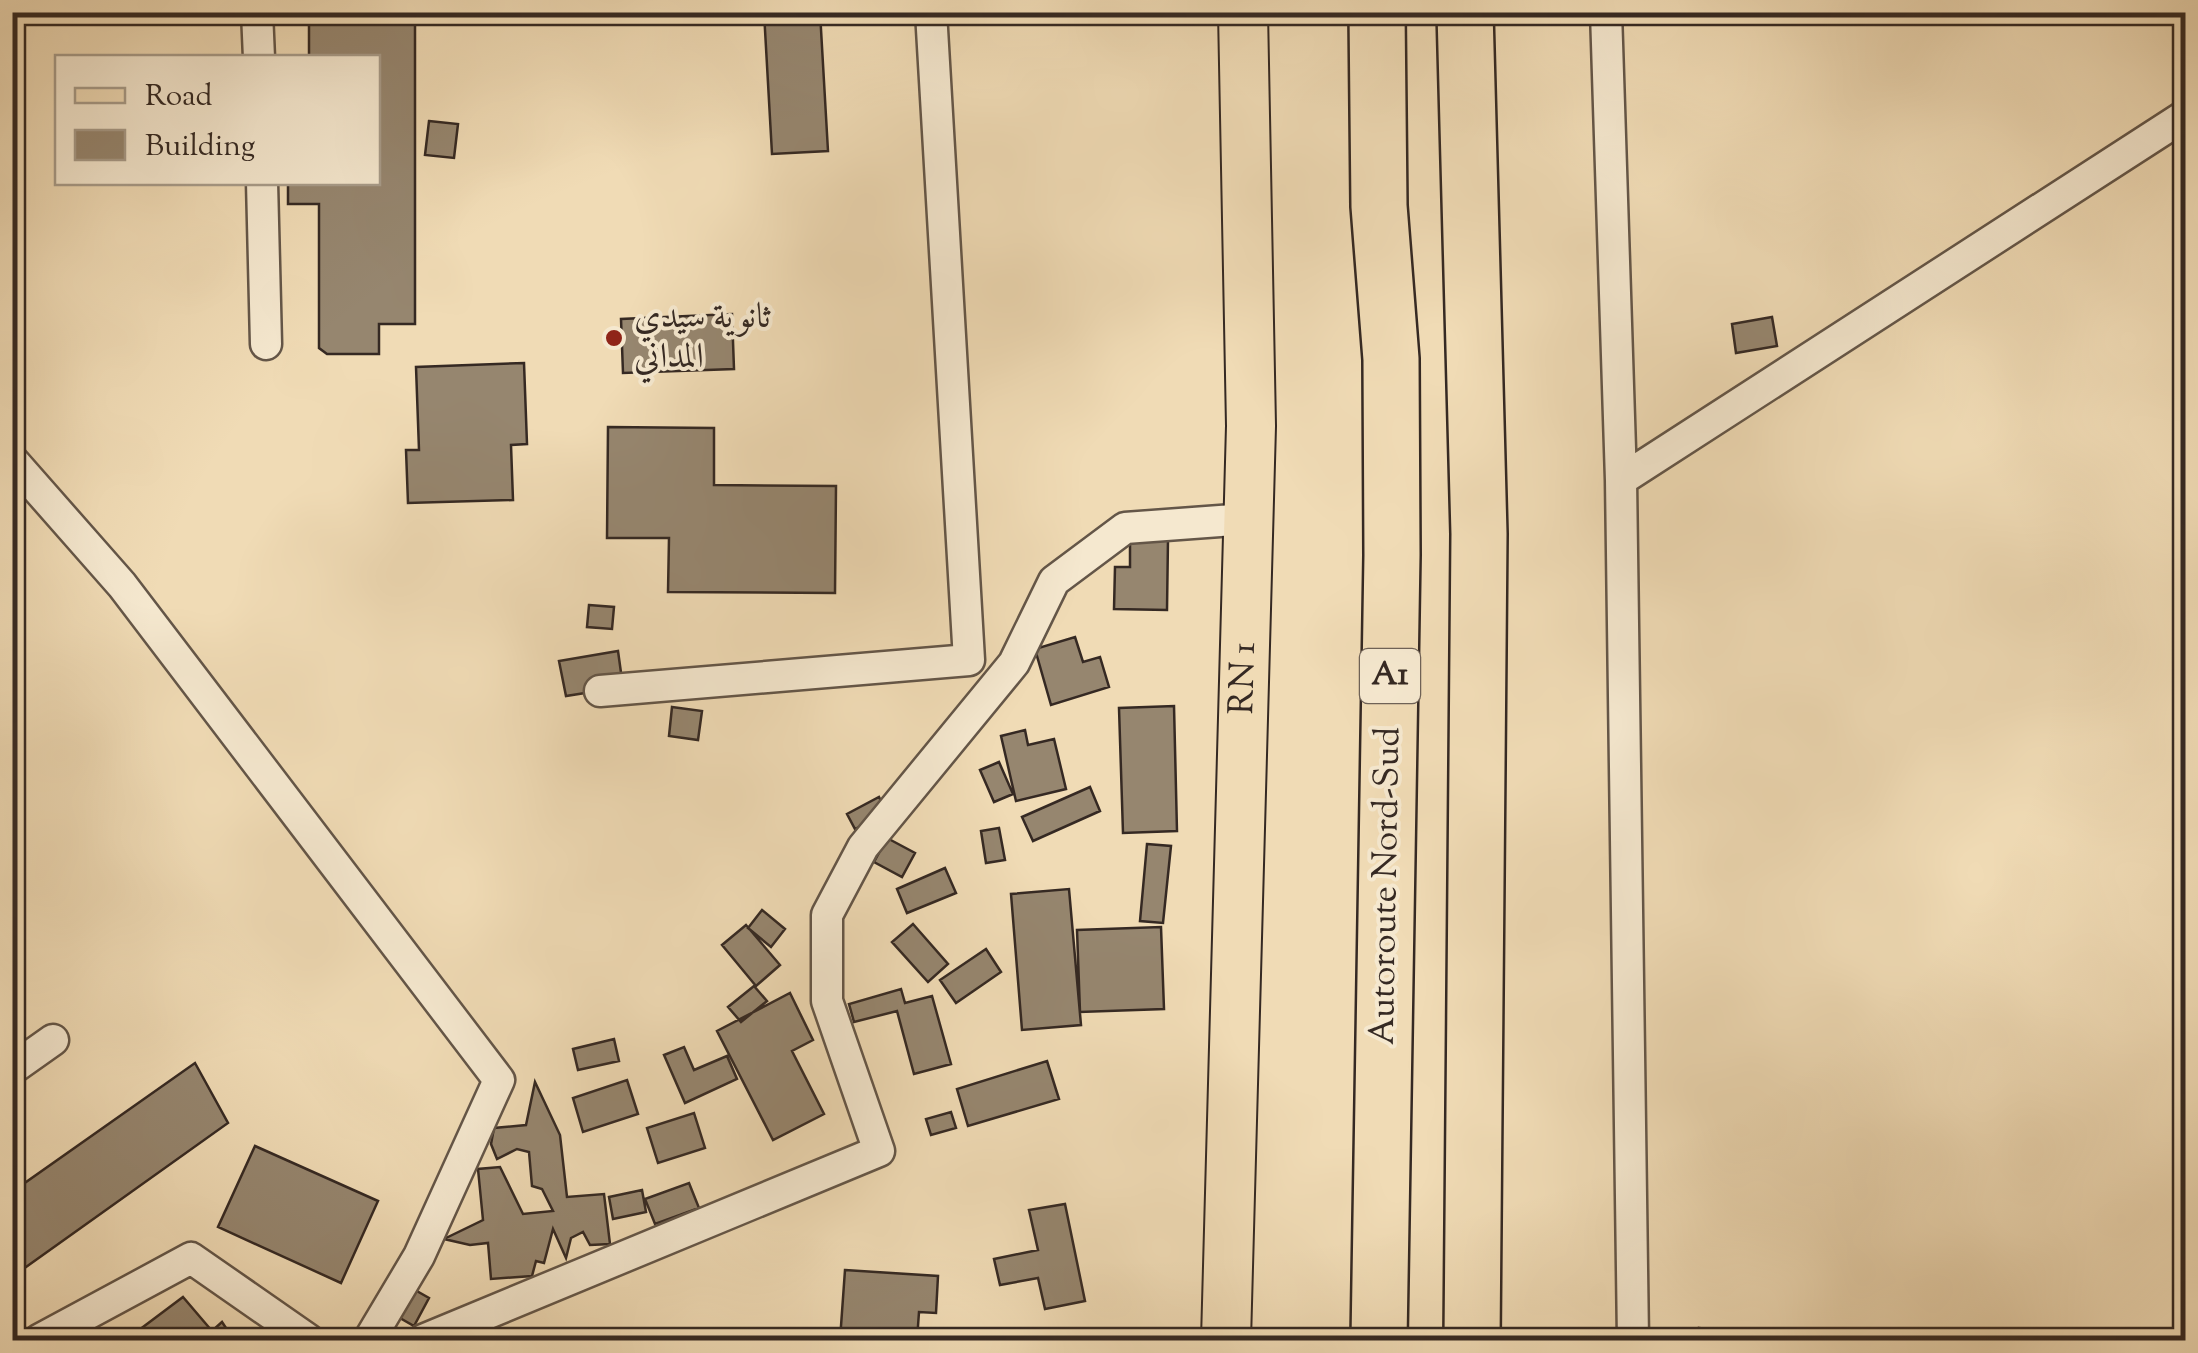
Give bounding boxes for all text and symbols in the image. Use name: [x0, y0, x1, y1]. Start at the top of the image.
legend: [55, 55, 380, 185]
text: Road: [145, 76, 212, 119]
text: Building: [145, 126, 255, 169]
place label: ثانوية سيدي المداني: [634, 293, 771, 384]
marker: ثانوية سيدي المداني: [603, 327, 625, 349]
street label: RN 1: [1218, 641, 1271, 715]
road number: A1: [1360, 649, 1420, 703]
street label: Autoroute Nord-Sud: [1359, 726, 1415, 1046]

